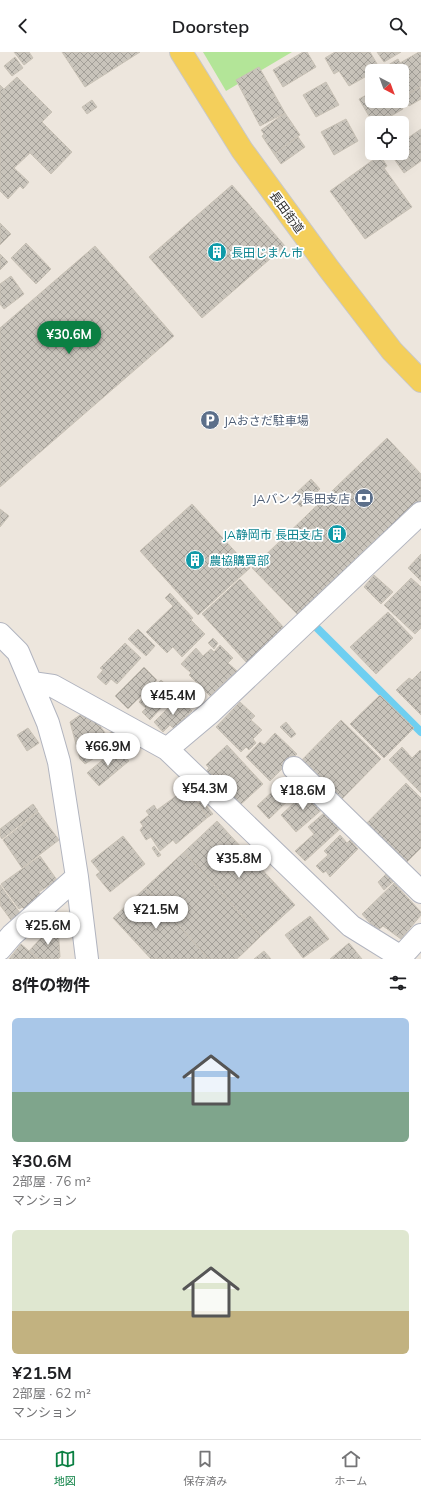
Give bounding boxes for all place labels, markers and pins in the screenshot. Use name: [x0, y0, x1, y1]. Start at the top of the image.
building icon: 長田じまん市: [206, 241, 228, 263]
place label: 長田じまん市: [231, 245, 303, 260]
pin: ¥30.6M: [36, 321, 102, 355]
parking icon: JAおさだ駐車場: [199, 409, 221, 431]
place label: JAおさだ駐車場: [224, 413, 309, 428]
bank icon: JAバンク長田支店: [353, 487, 375, 509]
place label: JAバンク長田支店: [253, 491, 350, 506]
building icon: JA静岡市 長田支店: [326, 523, 348, 545]
place label: JA静岡市 長田支店: [223, 527, 323, 542]
building icon: 農協購買部: [184, 549, 206, 571]
place label: 農協購買部: [209, 553, 269, 568]
pin: ¥45.4M: [140, 682, 206, 716]
pin: ¥66.9M: [75, 733, 141, 767]
pin: ¥54.3M: [172, 775, 238, 809]
pin: ¥18.6M: [270, 777, 336, 811]
pin: ¥35.8M: [206, 845, 272, 879]
pin: ¥21.5M: [123, 896, 189, 930]
pin: ¥25.6M: [15, 912, 81, 946]

